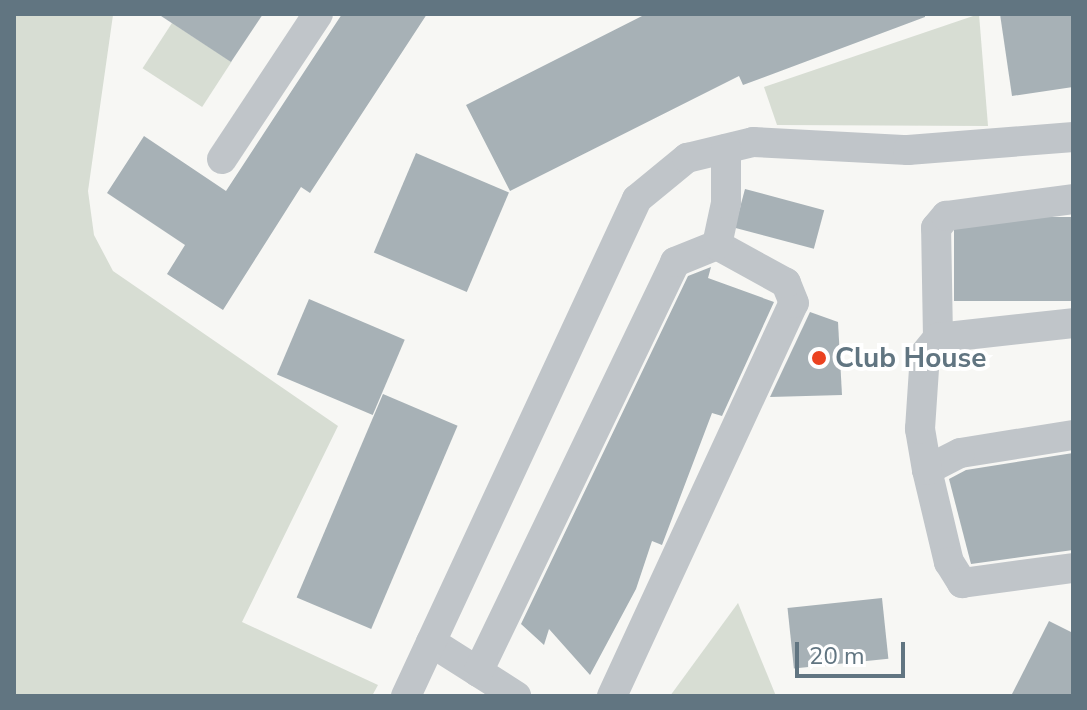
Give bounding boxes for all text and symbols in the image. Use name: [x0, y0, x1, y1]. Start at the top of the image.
place label: Club House: [835, 341, 986, 375]
marker: Club House: [810, 349, 828, 367]
scale bar: [799, 626, 909, 676]
text: 20 m: [809, 640, 865, 672]

